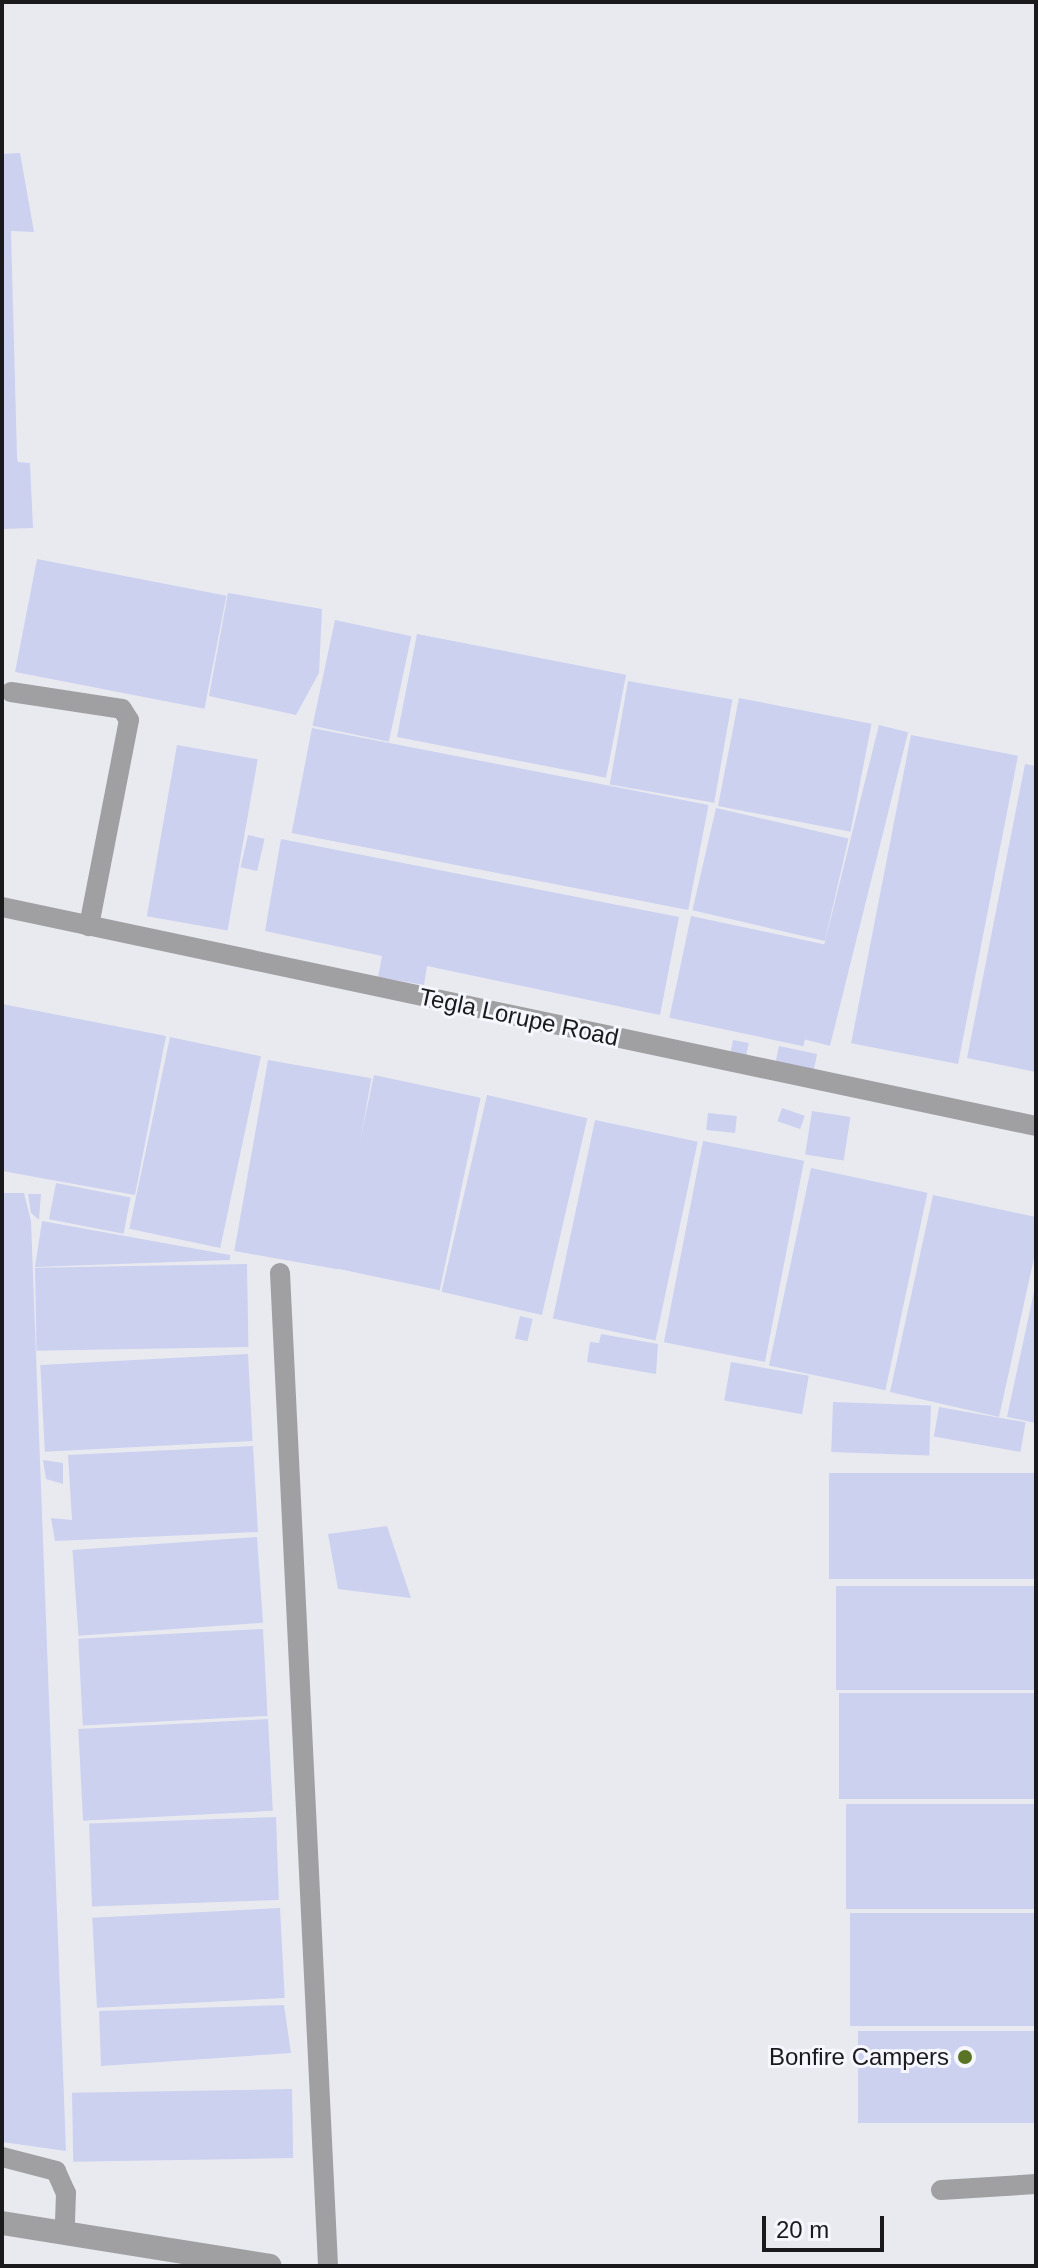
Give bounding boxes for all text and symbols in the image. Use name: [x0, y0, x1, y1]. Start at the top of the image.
street label: Tegla Lorupe Road: [417, 982, 621, 1052]
place label: Bonfire Campers: [769, 2043, 949, 2071]
marker: Bonfire Campers: [956, 2048, 974, 2066]
scale bar: [766, 2200, 888, 2250]
text: 20 m: [776, 2216, 829, 2243]

